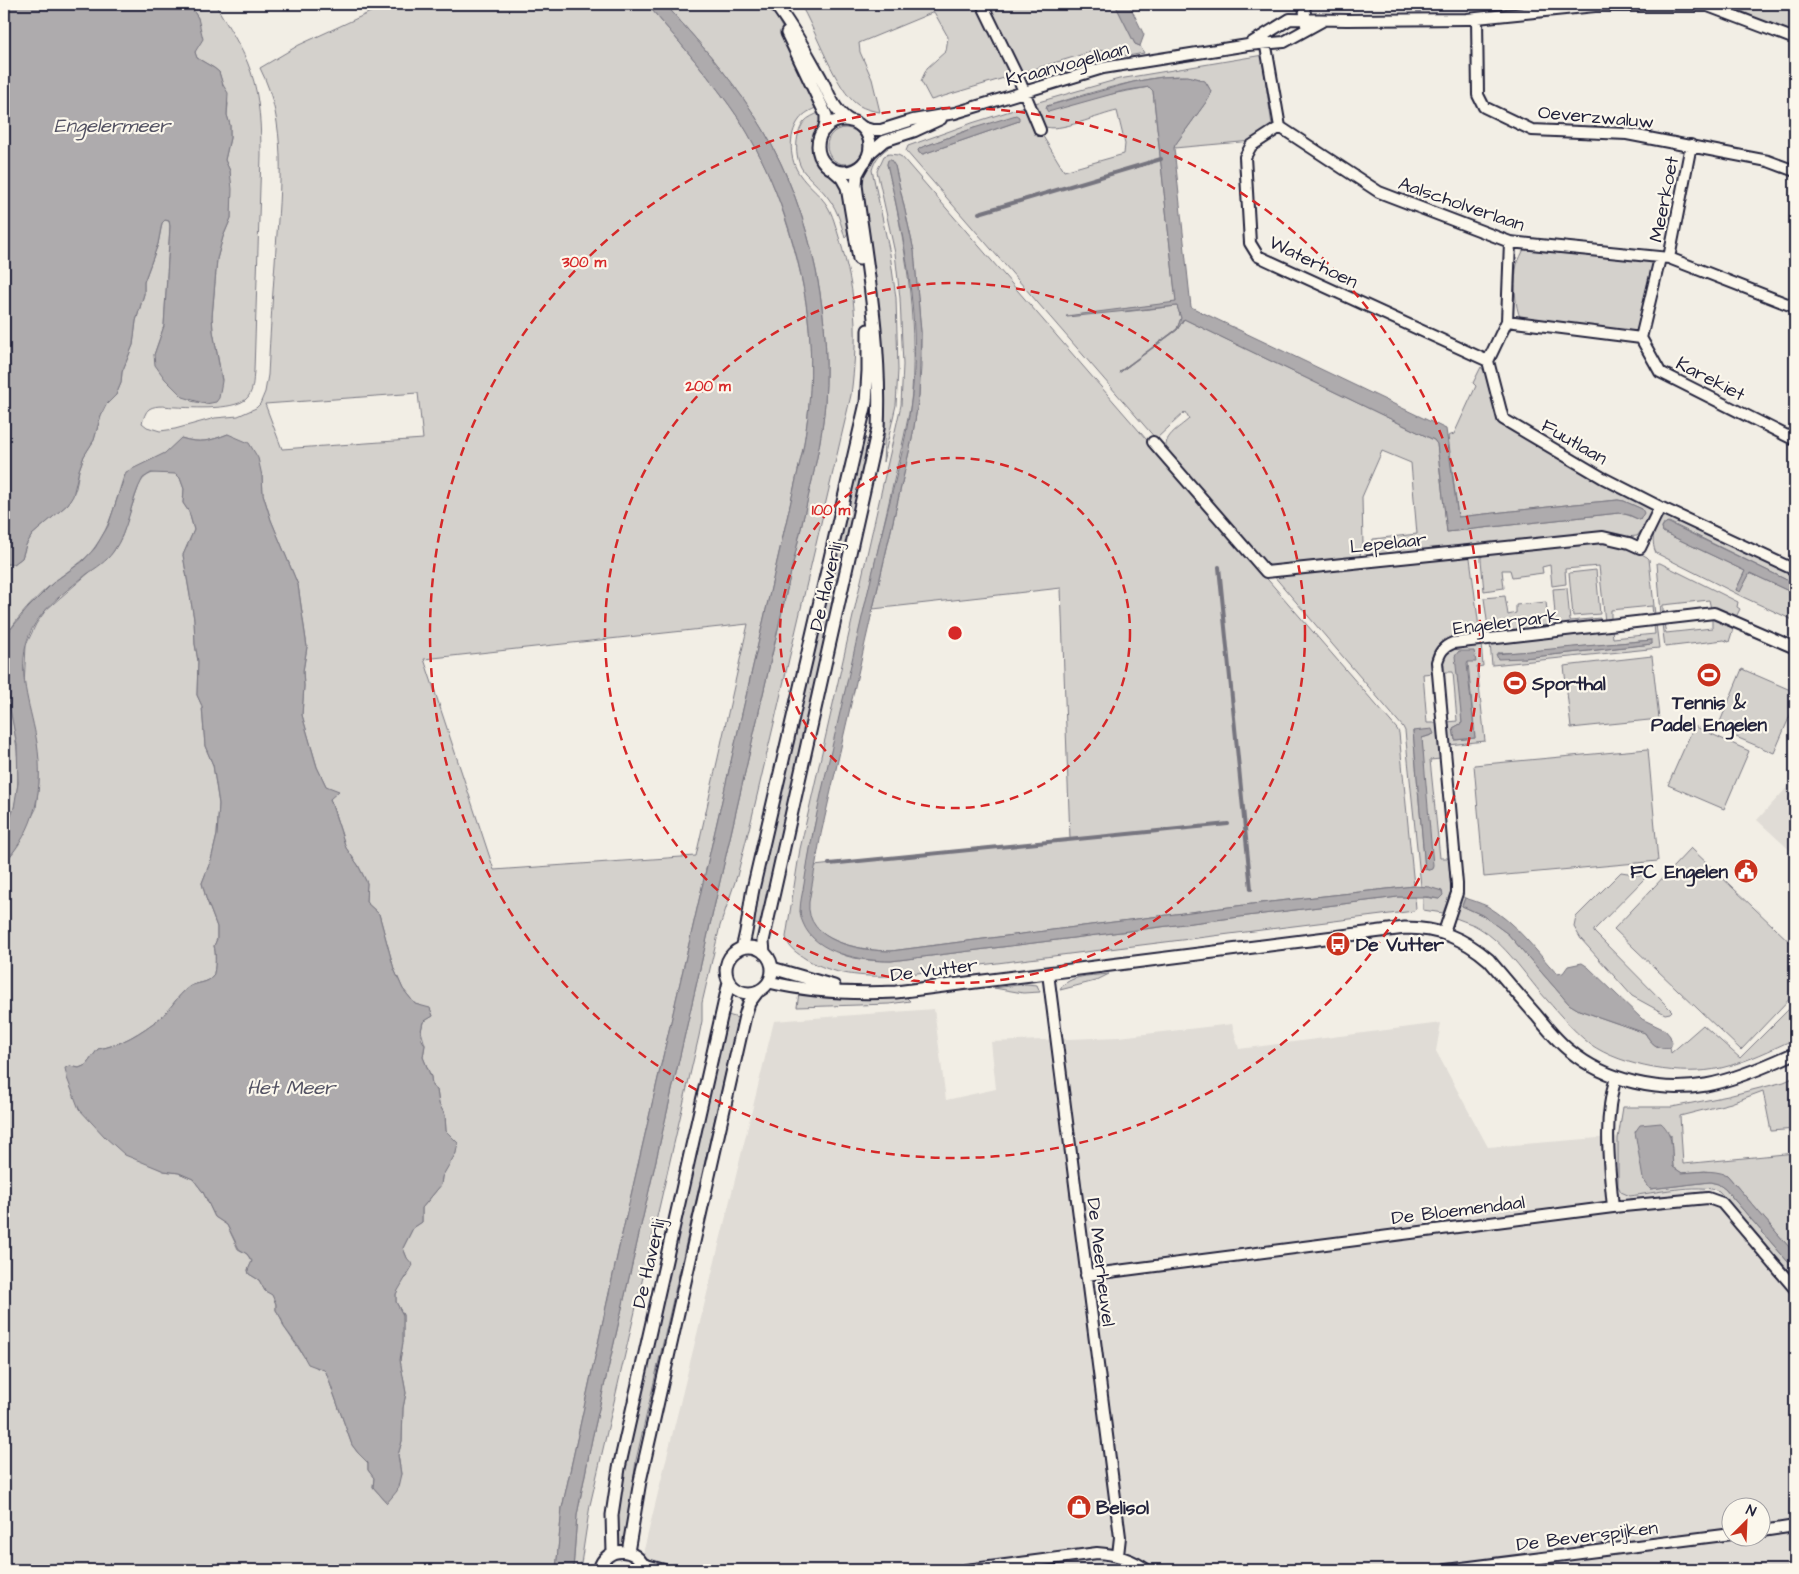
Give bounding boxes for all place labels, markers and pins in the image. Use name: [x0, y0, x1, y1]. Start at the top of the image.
centre of rings: [946, 624, 964, 642]
sports icon: Tennis & Padel Engelen: [1696, 662, 1722, 688]
sports icon: Sporthal: [1502, 670, 1528, 696]
place label: Sporthal: [1531, 671, 1606, 698]
place label: Tennis & Padel Engelen: [1651, 690, 1767, 740]
public building icon: FC Engelen: [1733, 858, 1759, 884]
place label: FC Engelen: [1630, 859, 1728, 887]
bus stop icon: De Vutter: [1325, 931, 1351, 957]
place label: De Vutter: [1356, 932, 1444, 959]
shop icon: Belisol: [1066, 1494, 1092, 1520]
place label: Belisol: [1096, 1495, 1149, 1522]

